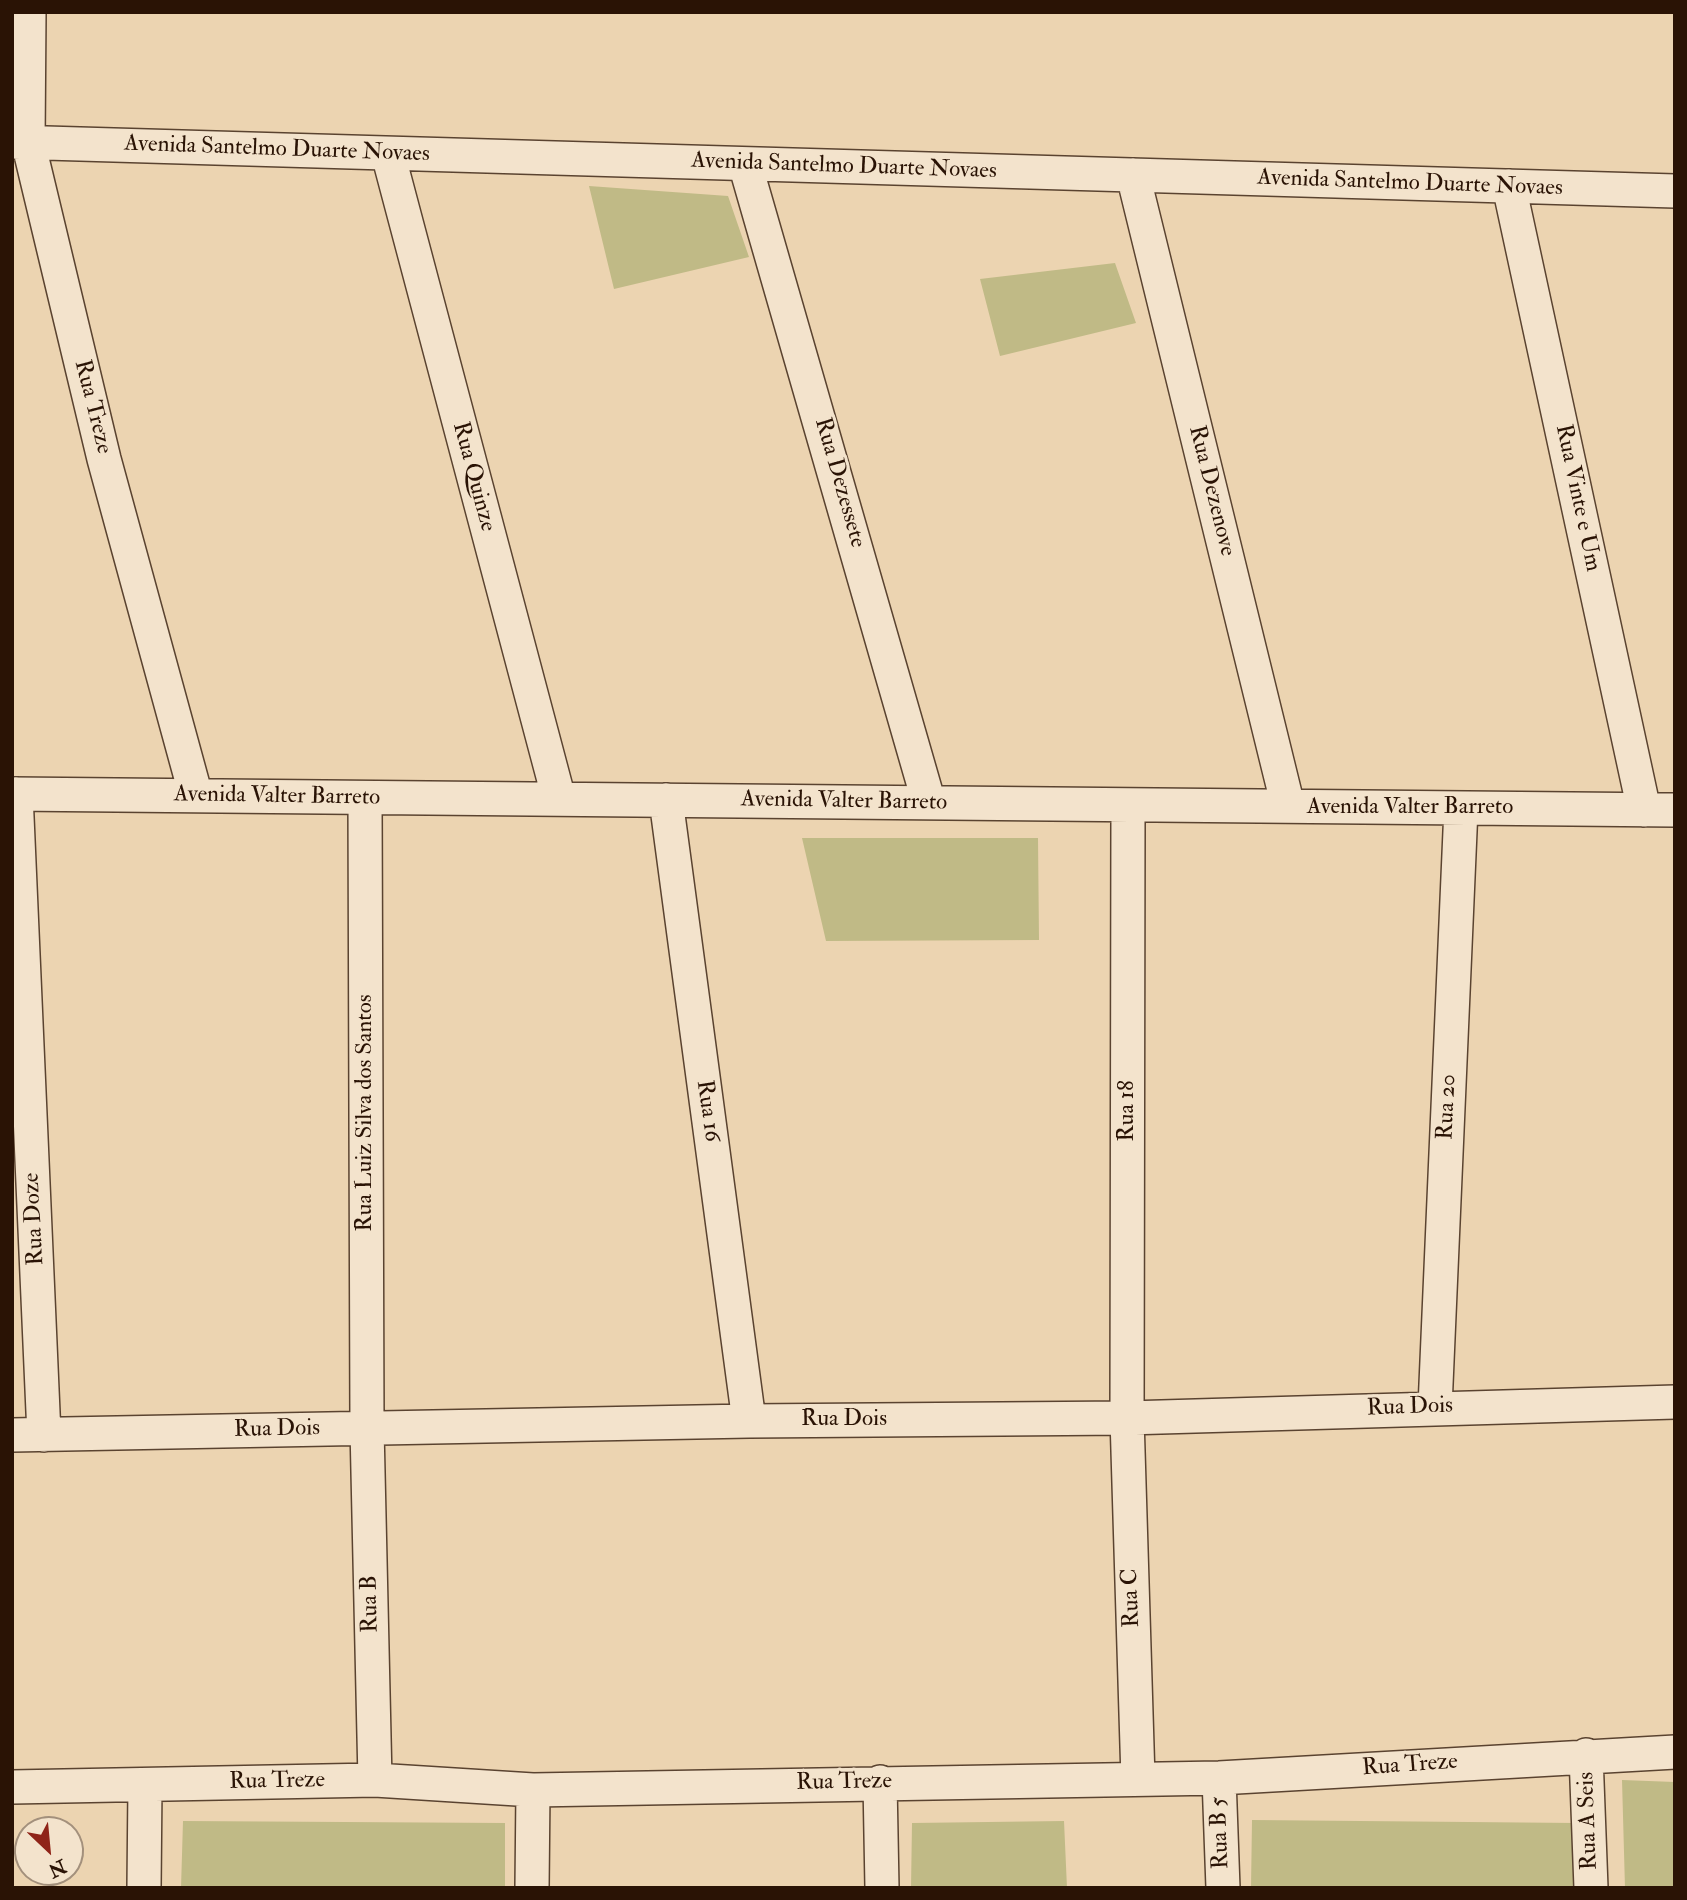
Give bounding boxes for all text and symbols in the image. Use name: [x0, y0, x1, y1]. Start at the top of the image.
street label: Avenida Santelmo Duarte Novaes: [124, 131, 430, 169]
street label: Avenida Santelmo Duarte Novaes: [691, 148, 997, 186]
street label: Avenida Santelmo Duarte Novaes: [1257, 165, 1563, 203]
street label: Rua Treze: [67, 357, 117, 457]
street label: Rua Dezessete: [807, 415, 871, 551]
street label: Rua Quinze: [445, 419, 501, 535]
street label: Rua Vinte e Um: [1548, 422, 1606, 574]
street label: Rua Dezenove: [1181, 423, 1241, 559]
street label: Avenida Valter Barreto: [174, 781, 380, 813]
street label: Avenida Valter Barreto: [741, 786, 947, 818]
street label: Avenida Valter Barreto: [1307, 794, 1513, 822]
street label: Rua Luiz Silva dos Santos: [352, 994, 380, 1232]
street label: Rua 20: [1432, 1073, 1464, 1141]
street label: Rua 16: [689, 1078, 725, 1144]
street label: Rua 18: [1114, 1080, 1142, 1142]
street label: Rua Doze: [19, 1172, 51, 1266]
street label: Rua Dois: [1366, 1393, 1454, 1423]
street label: Rua Dois: [801, 1406, 887, 1434]
street label: Rua Dois: [234, 1415, 320, 1445]
street label: Rua C: [1117, 1568, 1147, 1628]
street label: Rua B: [357, 1575, 385, 1633]
street label: Rua Treze: [1361, 1749, 1459, 1783]
street label: Rua Treze: [229, 1767, 325, 1797]
street label: Rua Treze: [796, 1768, 892, 1798]
street label: Rua A Seis: [1573, 1771, 1605, 1871]
street label: Rua B 5: [1206, 1796, 1236, 1870]
north arrow: [14, 1816, 84, 1886]
text: N: [44, 1854, 70, 1883]

